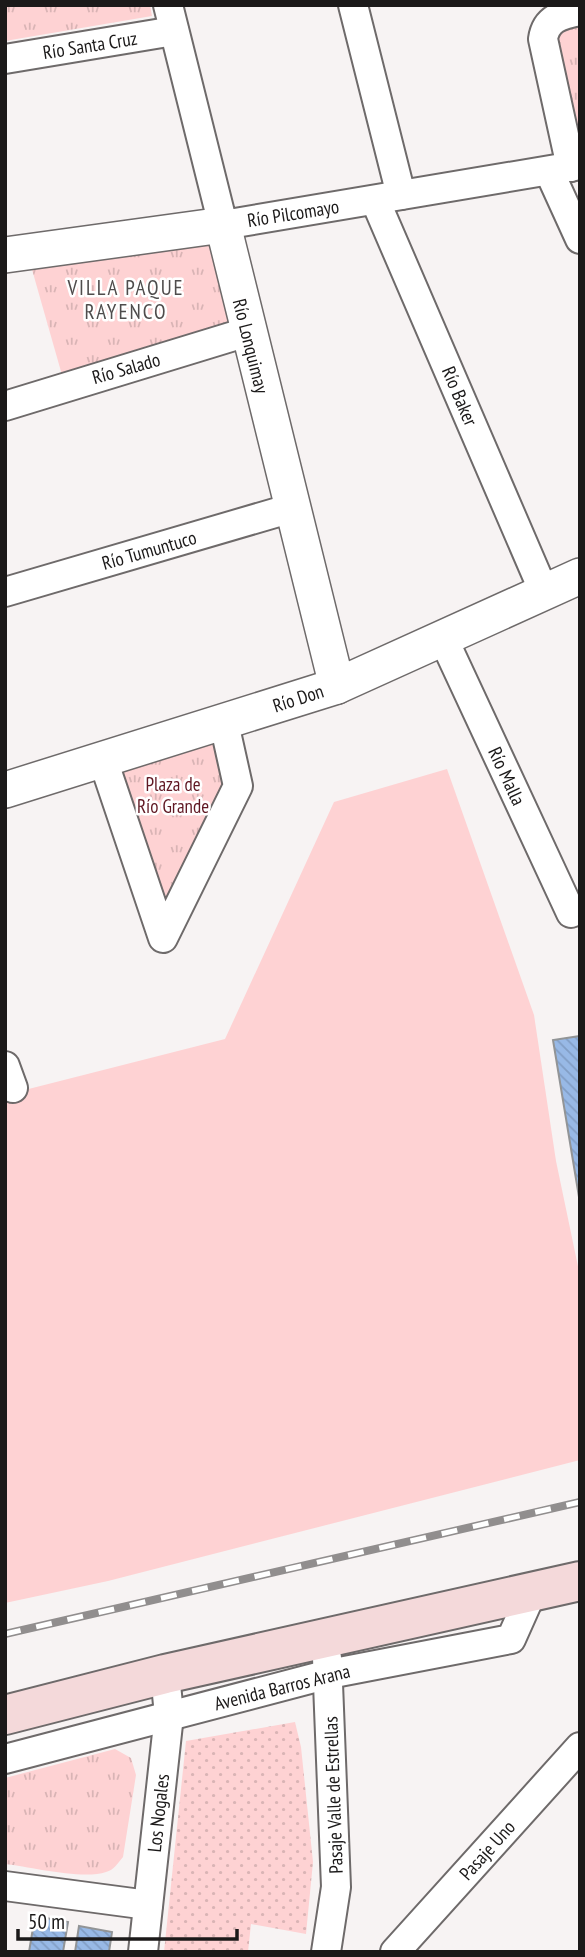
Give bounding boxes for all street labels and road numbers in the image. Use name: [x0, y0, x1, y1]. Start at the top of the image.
street label: Río Santa Cruz: [41, 26, 139, 64]
street label: Río Pilcomayo: [245, 194, 341, 232]
street label: Río Lonquimay: [228, 296, 275, 397]
street label: Río Salado: [89, 347, 163, 389]
street label: Río Baker: [437, 363, 484, 430]
street label: Río Tumuntuco: [99, 525, 199, 575]
street label: Río Don: [270, 679, 326, 717]
street label: Río Malla: [483, 743, 531, 809]
street label: Avenida Barros Arana: [212, 1659, 352, 1715]
street label: Pasaje Valle de Estrellas: [318, 1716, 348, 1874]
street label: Los Nogales: [142, 1773, 174, 1853]
street label: Pasaje Uno: [454, 1815, 520, 1885]

